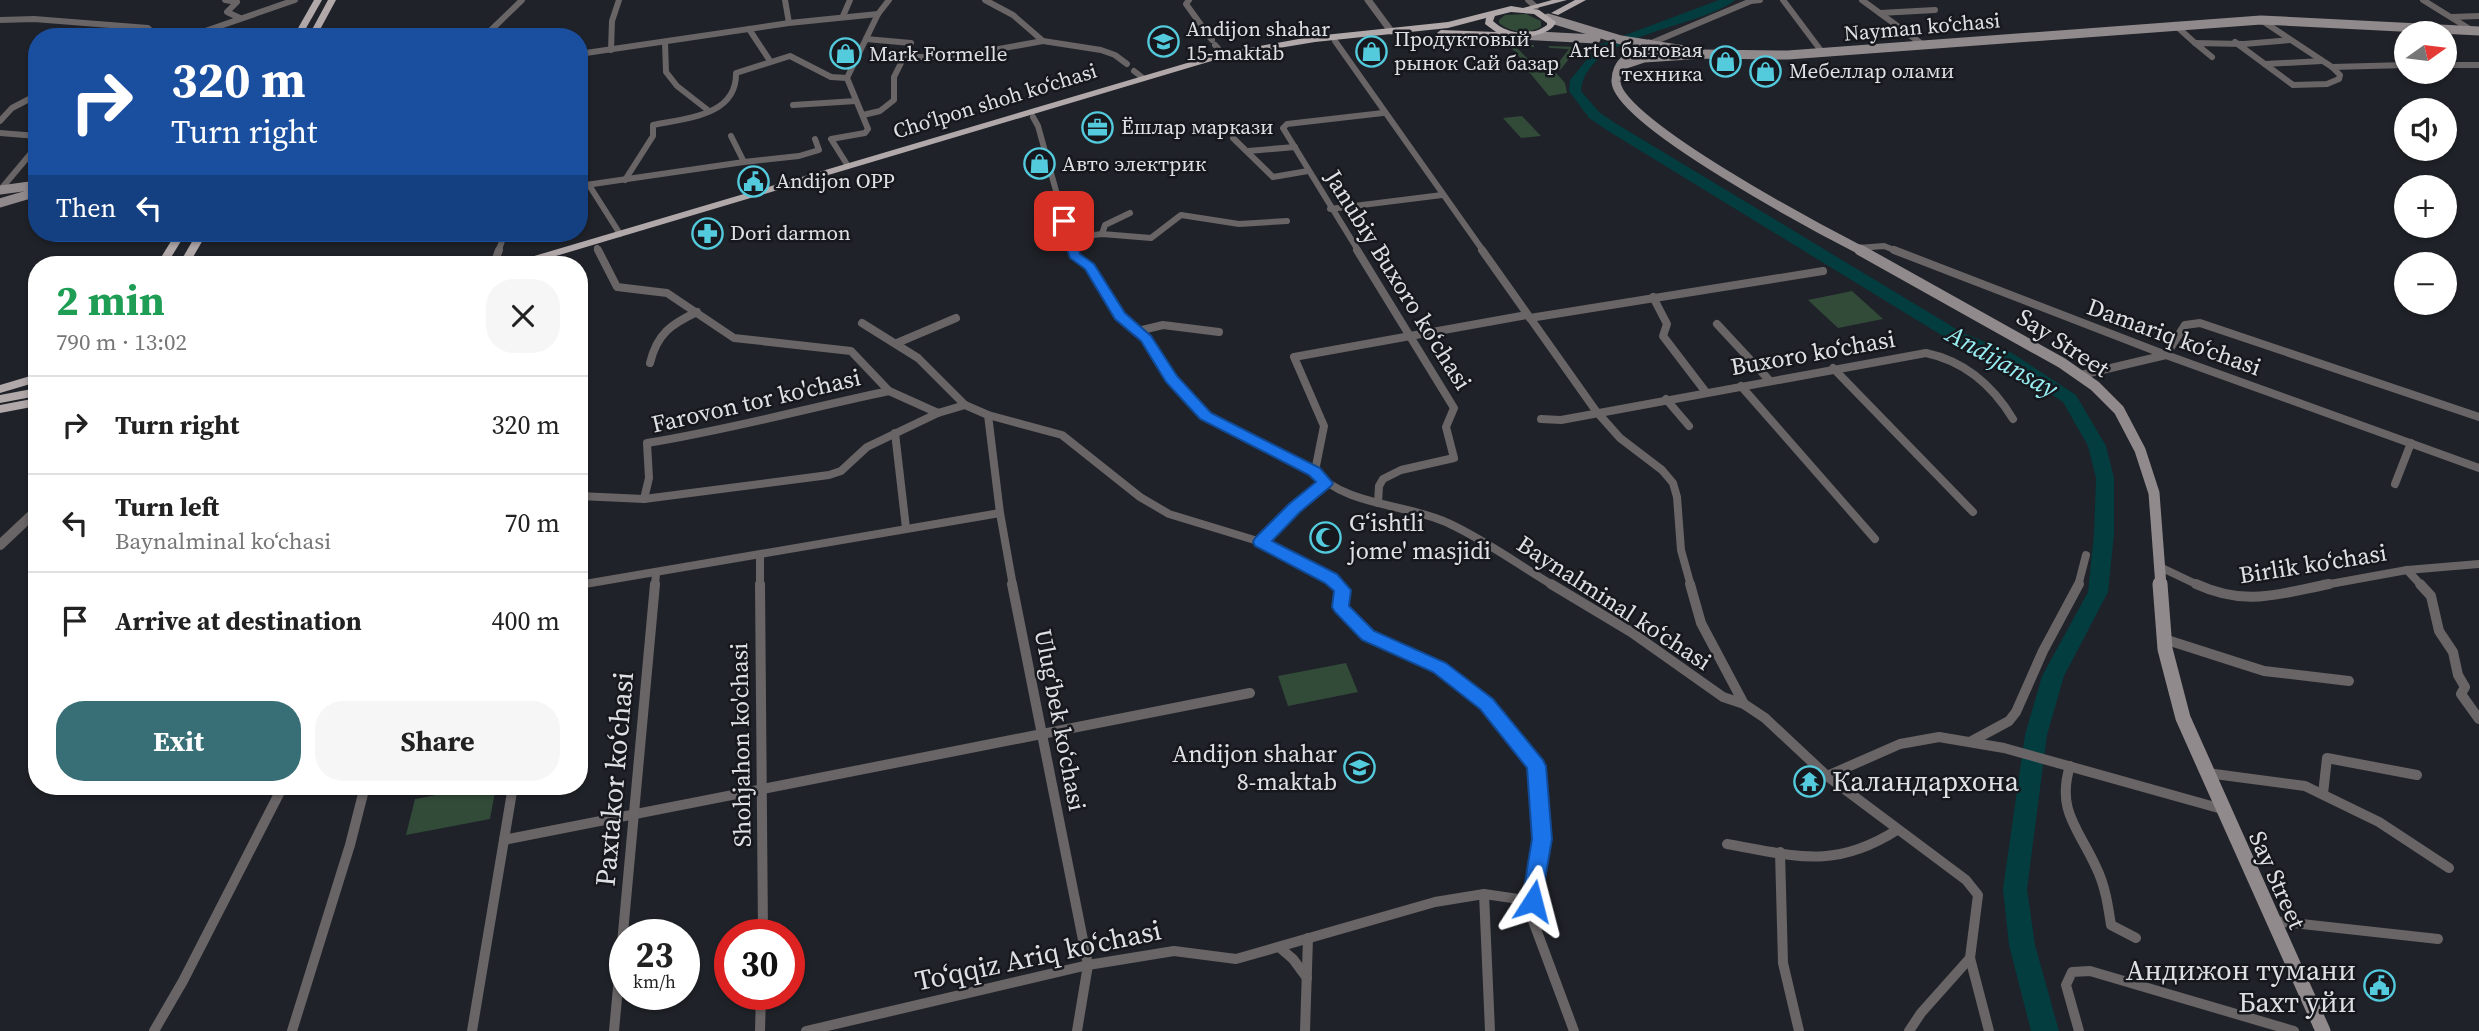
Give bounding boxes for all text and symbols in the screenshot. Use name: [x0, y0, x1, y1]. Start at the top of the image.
street label: Nayman koʻchasi: [1842, 5, 2001, 48]
place label: Andijon shahar 15-maktab: [1186, 14, 1330, 67]
north arrow: [2394, 21, 2457, 84]
map controls: [2394, 21, 2457, 315]
school or university icon: Andijon shahar 15-maktab: [1146, 24, 1180, 58]
place label: Продуктовый рынок Сай базар: [1394, 24, 1559, 77]
shop icon: Продуктовый рынок Сай базар: [1354, 34, 1388, 68]
place label: Artel бытовая техника: [1569, 35, 1703, 88]
shop icon: Mark Formelle: [829, 37, 863, 71]
place label: Mark Formelle: [869, 39, 1008, 68]
shop icon: Artel бытовая техника: [1709, 45, 1743, 79]
text: 320 m: [171, 46, 306, 113]
shop icon: Мебеллар олами: [1749, 54, 1783, 88]
icon: right: [56, 56, 147, 147]
street label: Choʻlpon shoh koʻchasi: [889, 56, 1100, 145]
place label: Мебеллар олами: [1789, 56, 1954, 85]
button: sound: [2394, 98, 2457, 161]
text: Turn right: [171, 110, 317, 154]
office icon: Ёшлар маркази: [1081, 110, 1115, 144]
place label: Ёшлар маркази: [1121, 112, 1274, 141]
shop icon: Авто электрик: [1022, 147, 1056, 181]
place label: Авто электрик: [1062, 149, 1207, 178]
street label: Janubiy Buxoro koʻchasi: [1317, 162, 1480, 396]
public building icon: Andijon OPP: [736, 164, 770, 198]
place label: Andijon OPP: [776, 166, 895, 195]
button: +: [2394, 175, 2457, 238]
icon: left: [130, 189, 168, 227]
text: Then: [56, 190, 116, 226]
pin: [1034, 191, 1094, 251]
icon: arrive: [1045, 202, 1083, 240]
pharmacy icon: Dori darmon: [690, 216, 724, 250]
place label: Dori darmon: [730, 218, 851, 247]
button: −: [2394, 252, 2457, 315]
text: 2 min: [56, 271, 165, 329]
button: close: [486, 279, 560, 353]
street label: Damariq koʻchasi: [2083, 290, 2266, 383]
street label: Say Street: [2011, 300, 2116, 385]
water label: Andijansay: [1938, 315, 2065, 407]
street label: Buxoro koʻchasi: [1728, 322, 1898, 383]
text: 790 m · 13:02: [56, 326, 187, 358]
street label: Farovon tor ko'chasi: [648, 360, 864, 441]
icon: right: [56, 406, 94, 444]
text: Turn right: [115, 407, 239, 443]
text: 320 m: [492, 407, 560, 443]
text: Turn left: [115, 489, 219, 525]
icon: left: [56, 504, 94, 542]
text: 70 m: [505, 505, 560, 541]
place label: Gʻishtli jome' masjidi: [1347, 506, 1491, 567]
mosque icon: Gʻishtli jome' masjidi: [1309, 520, 1343, 554]
text: Baynalminal koʻchasi: [115, 525, 331, 557]
street label: Baynalminal koʻchasi: [1511, 527, 1718, 678]
street label: Birlik koʻchasi: [2237, 536, 2389, 591]
icon: arrive: [56, 602, 94, 640]
text: Arrive at destination: [115, 603, 362, 639]
text: 400 m: [492, 603, 560, 639]
street label: Ulugʻbek koʻchasi: [1027, 626, 1094, 813]
street label: Shohjahon ko'chasi: [722, 643, 759, 847]
street label: Paxtakor koʻchasi: [586, 670, 642, 888]
button: Exit: [56, 701, 301, 781]
button: Share: [315, 701, 560, 781]
place label: Andijon shahar 8-maktab: [1172, 737, 1337, 798]
school or university icon: Andijon shahar 8-maktab: [1343, 751, 1377, 785]
place label: Каландархона: [1832, 762, 2020, 800]
temple icon: Каландархона: [1792, 764, 1826, 798]
street label: Say Street: [2241, 825, 2314, 934]
position arrow: [1496, 864, 1570, 938]
street label: Toʻqqiz Ariq koʻchasi: [911, 910, 1165, 1000]
speed limit sign: 30: [714, 919, 805, 1010]
text: 23: [636, 931, 673, 979]
place label: Андижон тумани Бахт уйи: [2126, 951, 2356, 1021]
text: km/h: [633, 969, 676, 994]
public building icon: Андижон тумани Бахт уйи: [2362, 969, 2396, 1003]

